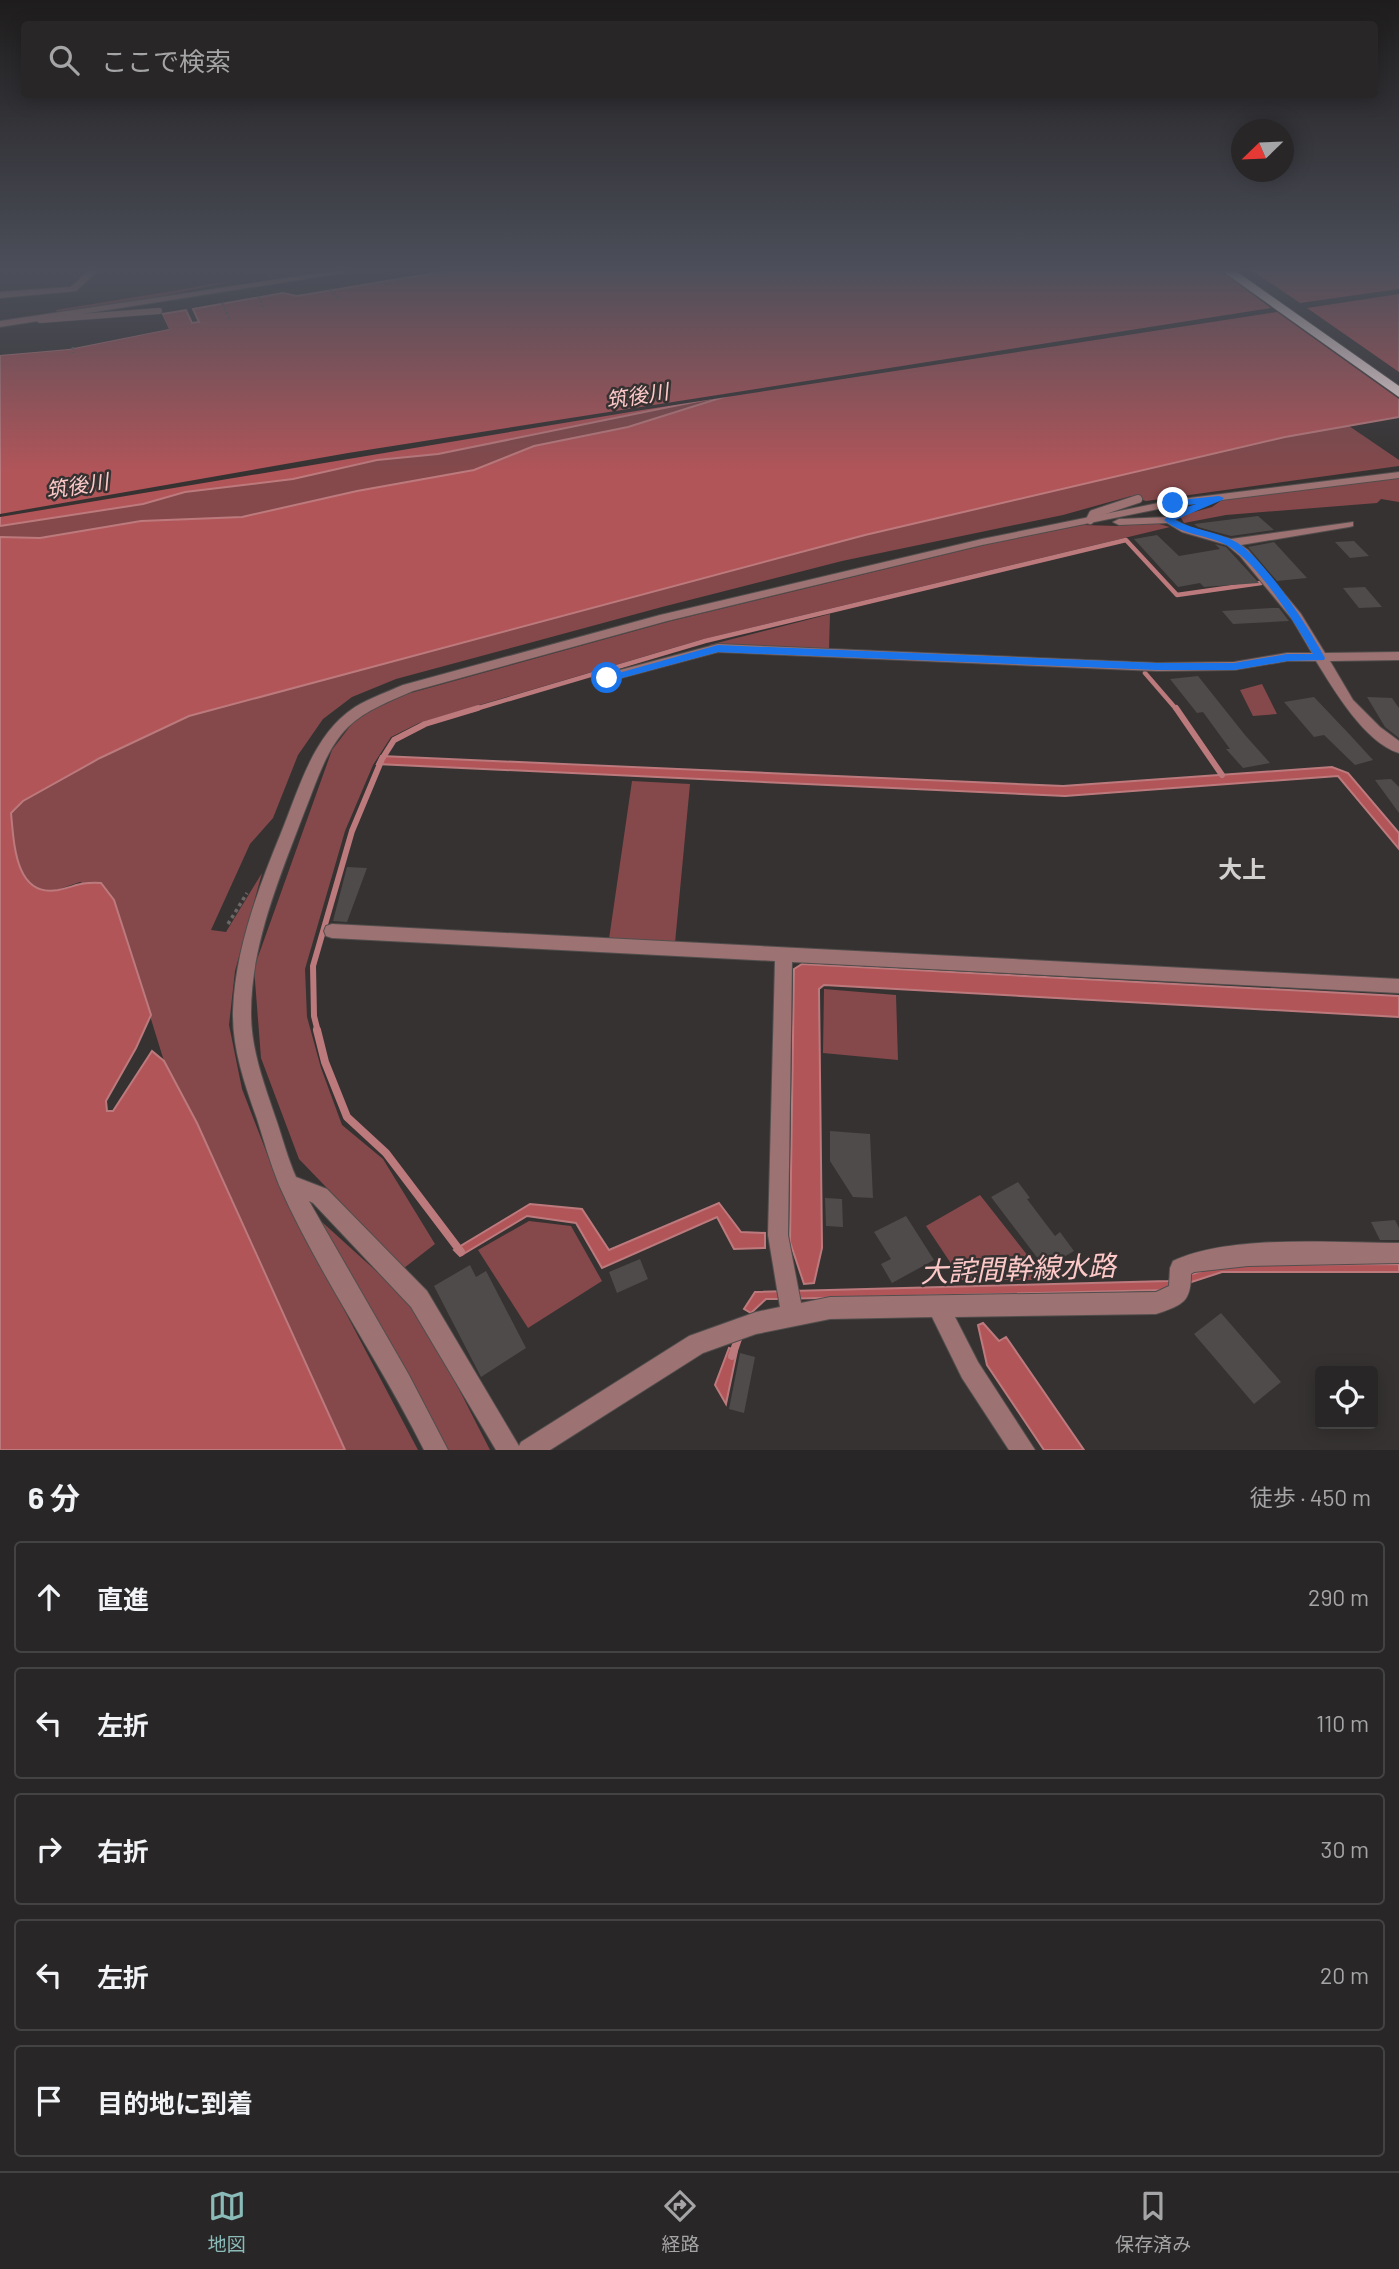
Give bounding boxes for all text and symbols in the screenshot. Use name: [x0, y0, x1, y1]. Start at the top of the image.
search box: [21, 21, 1378, 98]
icon: search: [45, 41, 83, 79]
text: ここで検索: [101, 45, 231, 76]
north arrow: [1231, 119, 1294, 182]
water label: 筑後川: [604, 377, 672, 412]
water label: 筑後川: [44, 467, 112, 502]
route end: [1157, 487, 1188, 518]
route start: [591, 662, 622, 693]
district label: 大上: [1218, 854, 1266, 883]
water label: 大詫間幹線水路: [919, 1248, 1119, 1288]
map controls: [1315, 1366, 1378, 1429]
button: locate: [1315, 1366, 1378, 1429]
text: 6 分: [28, 1479, 80, 1515]
text: 徒歩 · 450 m: [1250, 1483, 1371, 1511]
icon: ahead: [30, 1578, 68, 1616]
text: 直進: [97, 1583, 149, 1614]
text: 290 m: [1308, 1583, 1369, 1611]
icon: left: [30, 1704, 68, 1742]
text: 左折: [97, 1709, 149, 1740]
text: 110 m: [1316, 1709, 1369, 1737]
icon: right: [30, 1830, 68, 1868]
text: 右折: [97, 1835, 149, 1866]
text: 30 m: [1321, 1835, 1369, 1863]
icon: left: [30, 1956, 68, 1994]
text: 左折: [97, 1961, 149, 1992]
text: 20 m: [1320, 1961, 1369, 1989]
icon: arrive: [30, 2082, 68, 2120]
text: 目的地に到着: [97, 2087, 253, 2118]
tab: 地図: [208, 2187, 246, 2256]
tab: 経路: [661, 2187, 699, 2256]
tab: 保存済み: [1115, 2187, 1191, 2256]

